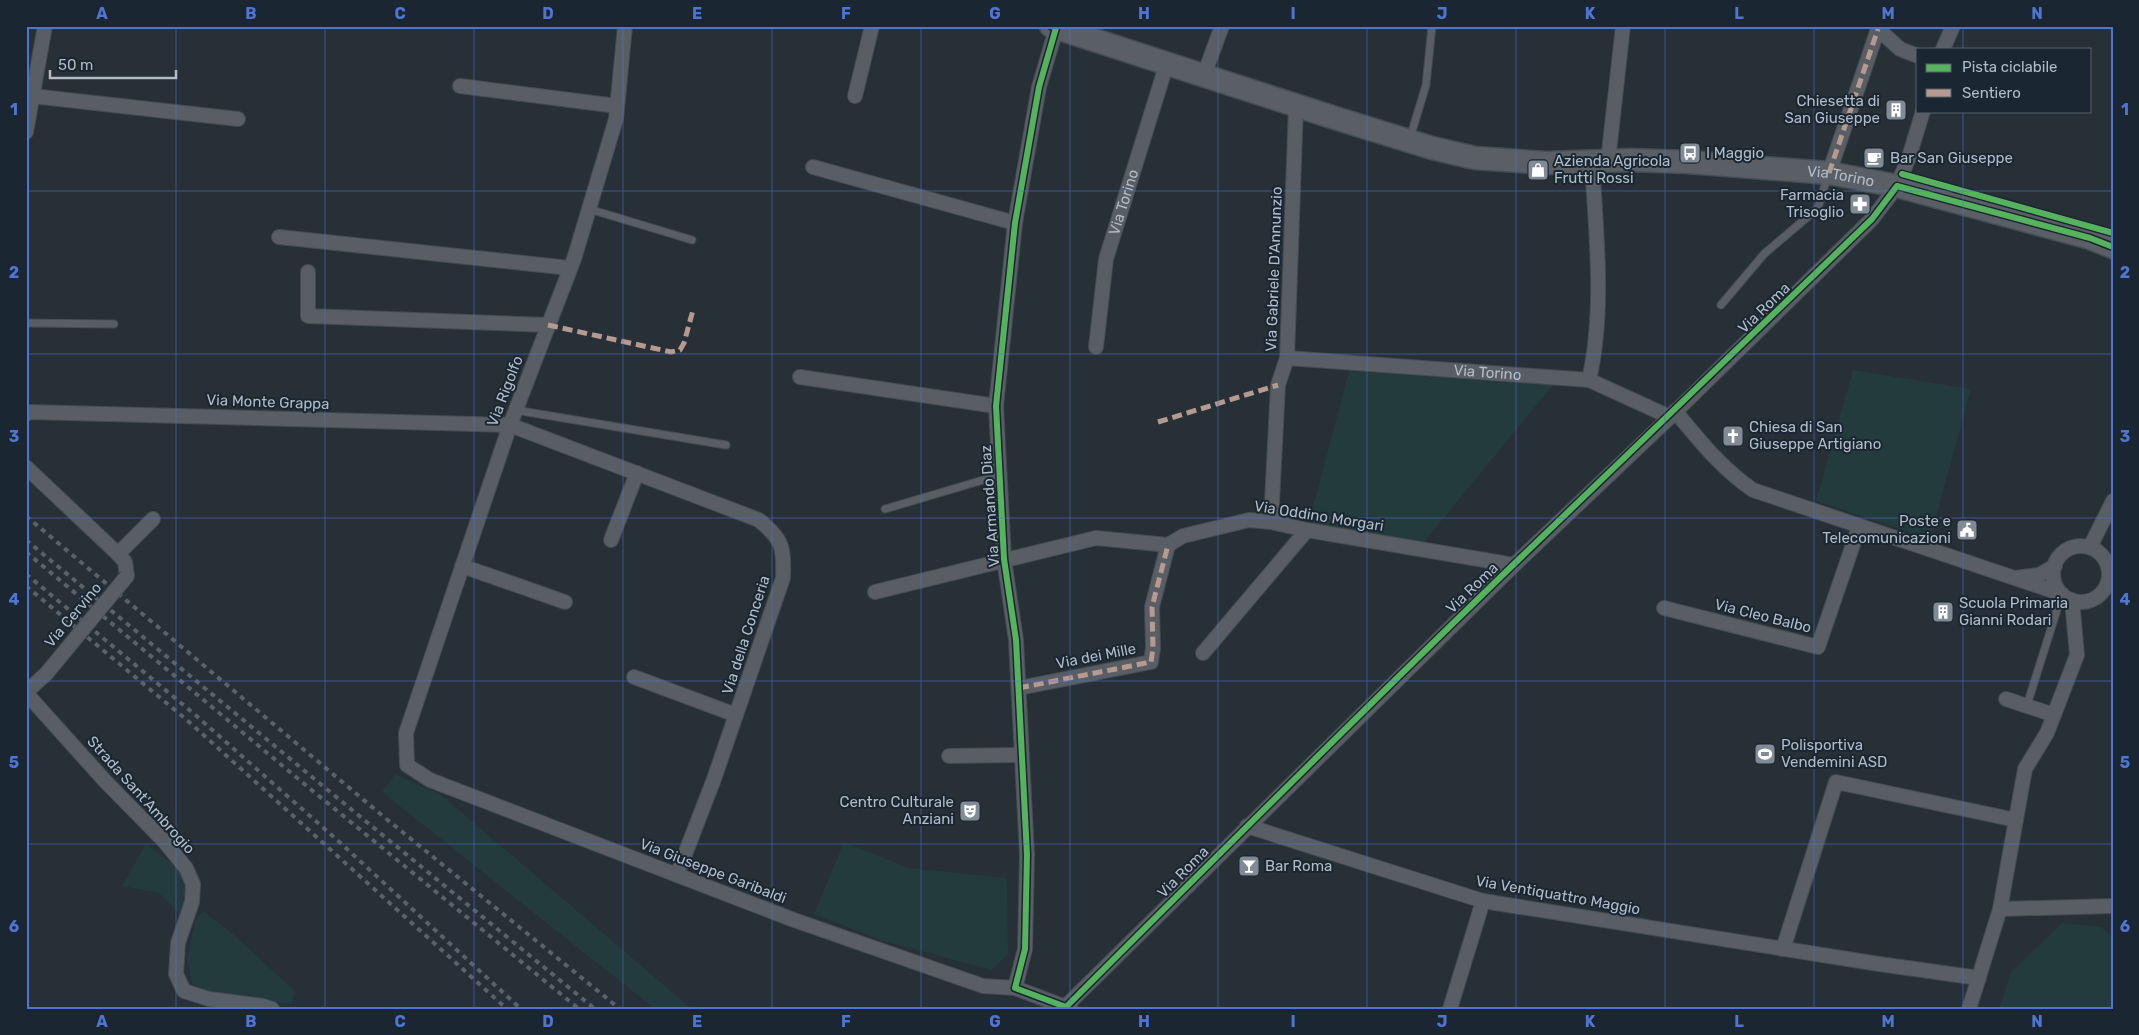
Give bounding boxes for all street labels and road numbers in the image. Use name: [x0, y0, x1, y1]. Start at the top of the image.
street label: Via Torino: [1806, 162, 1876, 190]
street label: Via Torino: [1105, 167, 1142, 237]
street label: Via Gabriele D'Annunzio: [1262, 186, 1286, 352]
street label: Via Roma: [1734, 279, 1794, 337]
street label: Via Rigolfo: [483, 353, 527, 429]
street label: Via Torino: [1453, 361, 1522, 384]
street label: Via Monte Grappa: [206, 391, 330, 413]
street label: Via Armando Diaz: [977, 444, 1003, 568]
street label: Via Oddino Morgari: [1253, 497, 1385, 535]
street label: Via Roma: [1442, 559, 1502, 617]
street label: Via della Conceria: [718, 573, 774, 697]
street label: Via Cervino: [41, 579, 105, 651]
street label: Via Cleo Balbo: [1713, 595, 1813, 637]
street label: Via dei Mille: [1054, 639, 1138, 673]
street label: Strada Sant'Ambrogio: [83, 732, 199, 858]
street label: Via Giuseppe Garibaldi: [637, 835, 789, 907]
street label: Via Roma: [1154, 843, 1212, 901]
street label: Via Ventiquattro Maggio: [1474, 872, 1642, 918]

